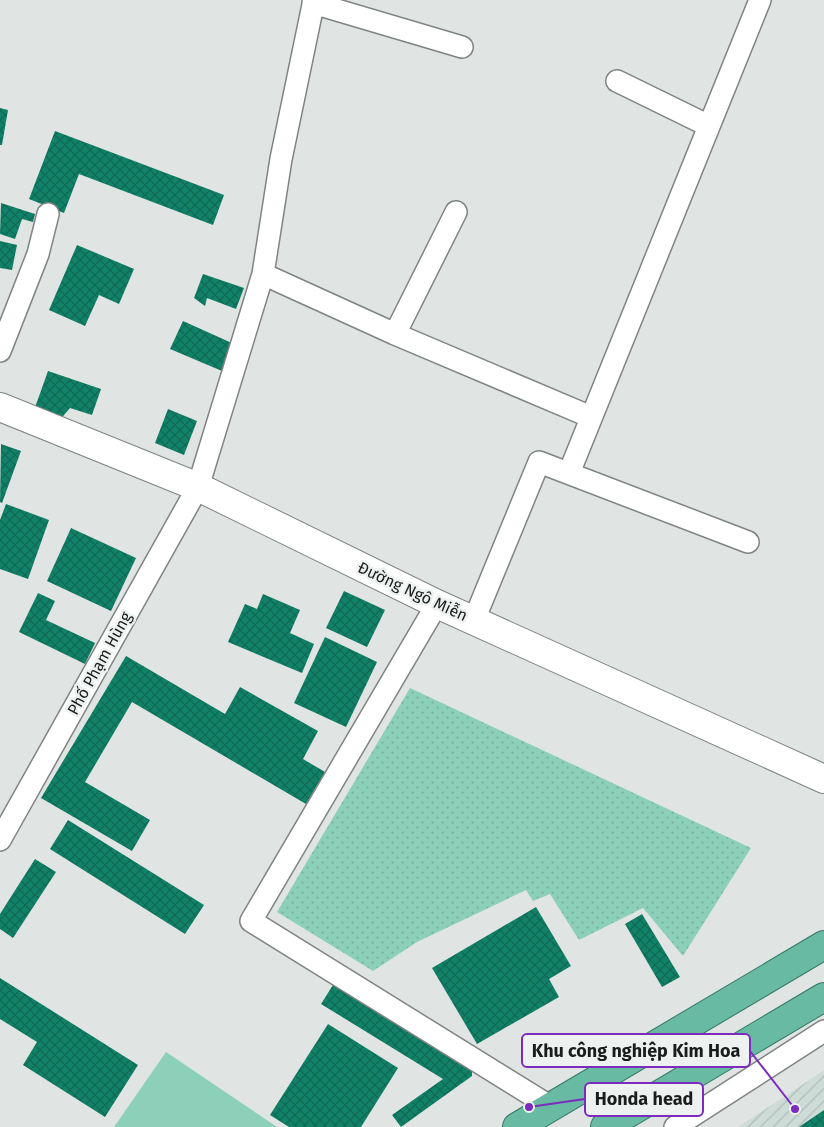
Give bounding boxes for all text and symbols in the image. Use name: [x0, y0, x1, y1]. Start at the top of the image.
street label: Đường Ngô Miễn: [355, 558, 471, 625]
street label: Phố Phạm Hùng: [62, 607, 136, 718]
callout: Khu công nghiệp Kim Hoa: [522, 1034, 750, 1067]
text: Khu công nghiệp Kim Hoa: [532, 1040, 740, 1062]
callout: Honda head: [585, 1083, 703, 1116]
text: Honda head: [595, 1088, 693, 1110]

